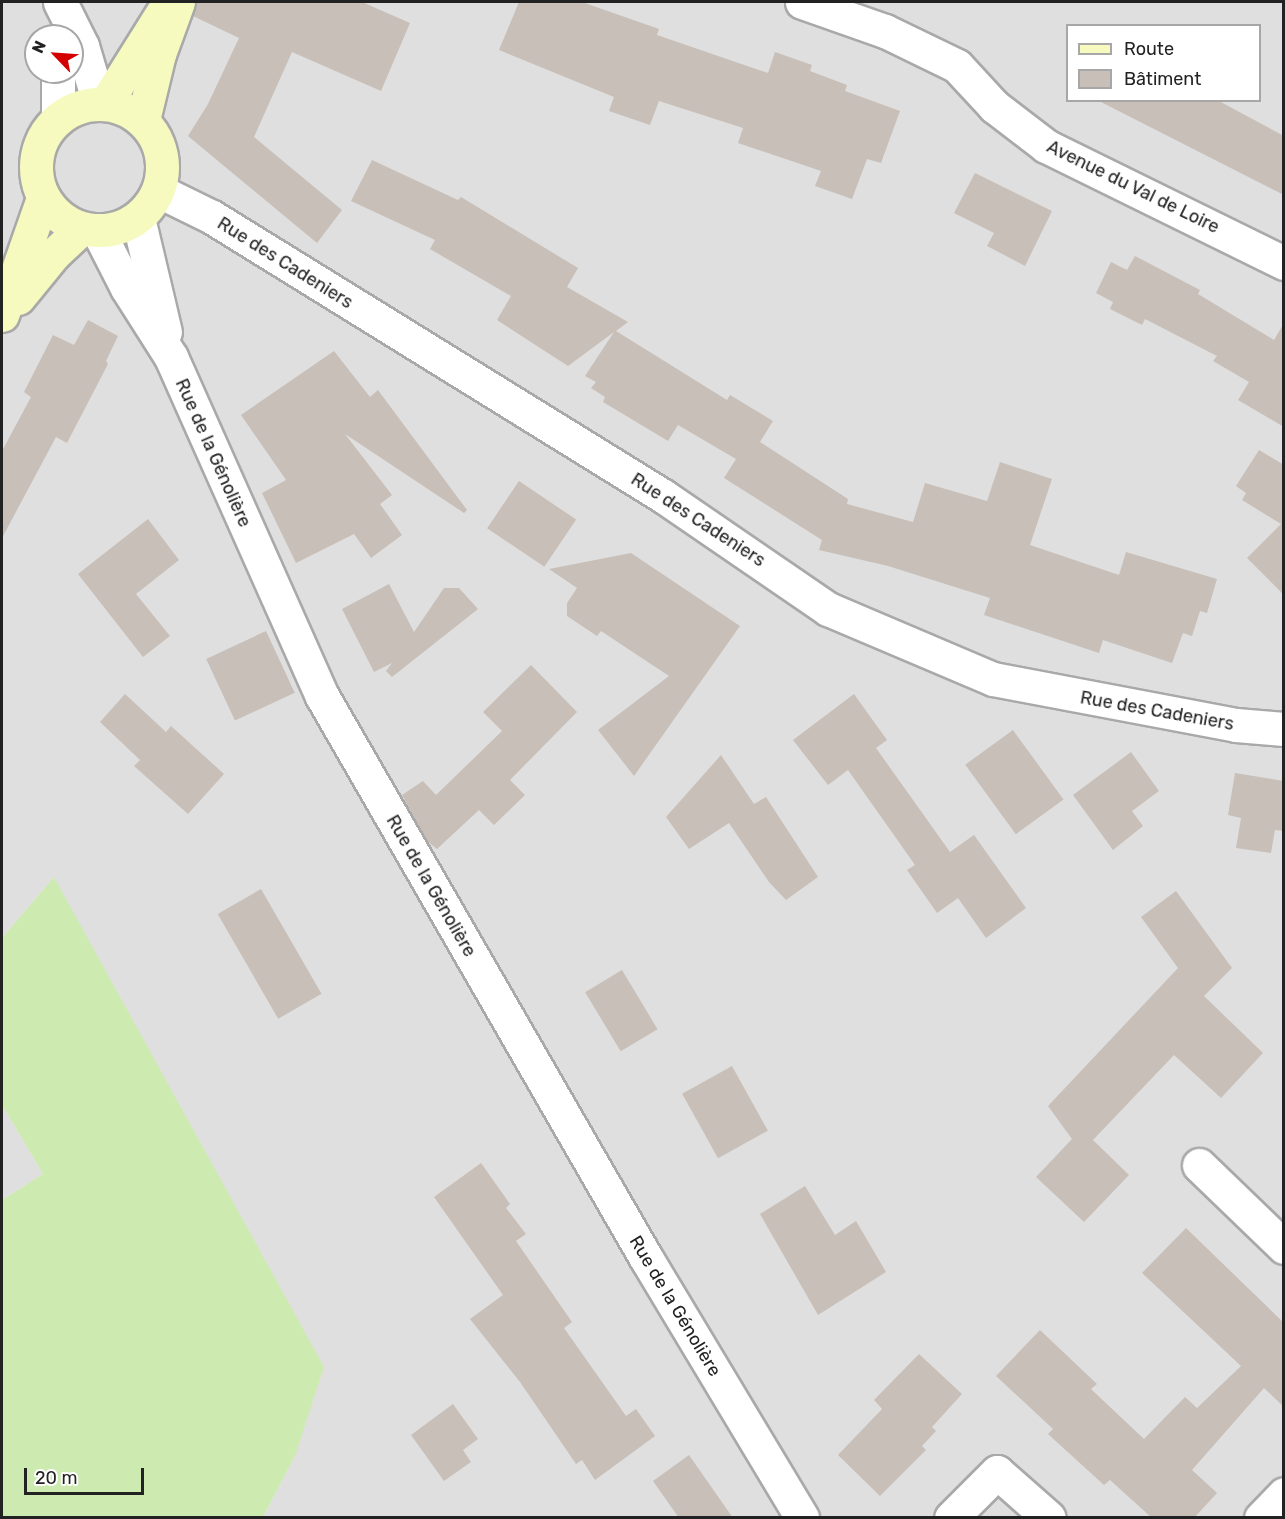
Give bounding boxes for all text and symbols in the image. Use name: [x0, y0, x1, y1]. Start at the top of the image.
north arrow: [24, 24, 84, 84]
legend: [1066, 24, 1261, 102]
text: N: [28, 38, 50, 56]
text: Route: [1124, 38, 1174, 60]
text: Bâtiment: [1124, 68, 1201, 90]
street label: Avenue du Val de Loire: [1043, 136, 1223, 238]
street label: Rue des Cadeniers: [213, 213, 357, 313]
street label: Rue de la Génolière: [171, 375, 255, 531]
street label: Rue des Cadeniers: [627, 469, 769, 571]
street label: Rue des Cadeniers: [1079, 687, 1235, 735]
street label: Rue de la Génolière: [382, 811, 480, 961]
street label: Rue de la Génolière: [624, 1232, 726, 1380]
scale bar: [27, 1456, 147, 1494]
text: 20 m: [35, 1467, 77, 1489]

